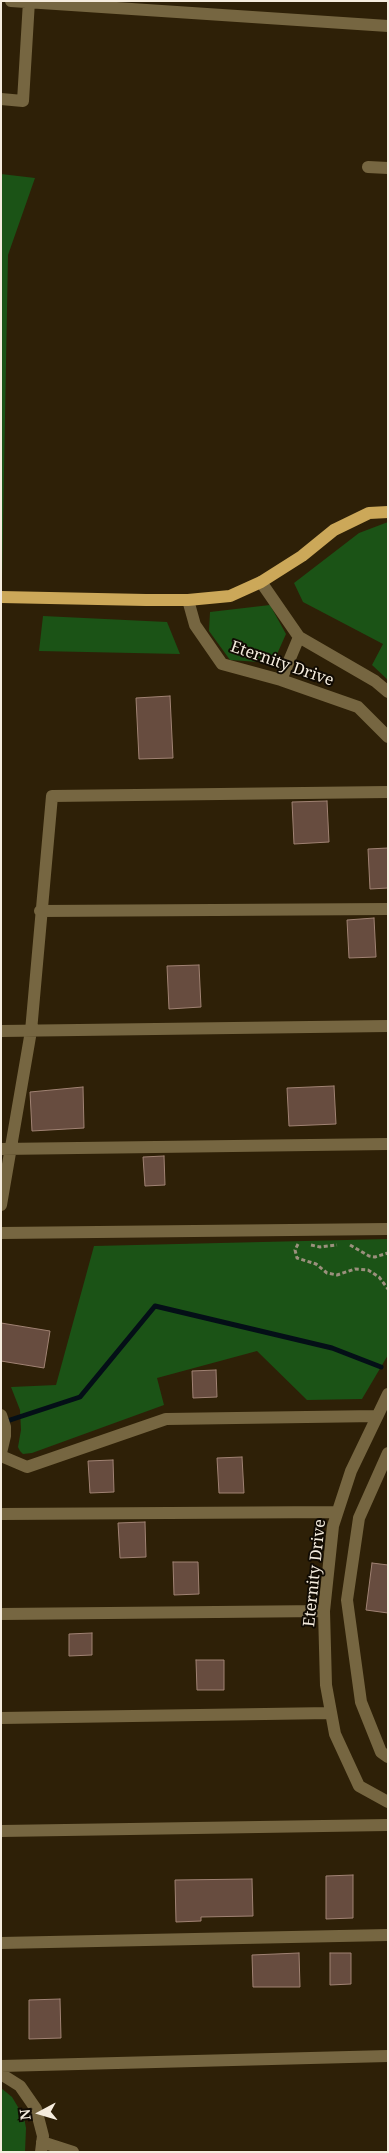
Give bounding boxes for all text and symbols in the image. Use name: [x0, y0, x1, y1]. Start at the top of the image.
street label: Eternity Drive: [228, 637, 336, 691]
street label: Eternity Drive: [300, 1518, 330, 1628]
north arrow: [15, 2088, 65, 2138]
text: N: [15, 2108, 35, 2121]

